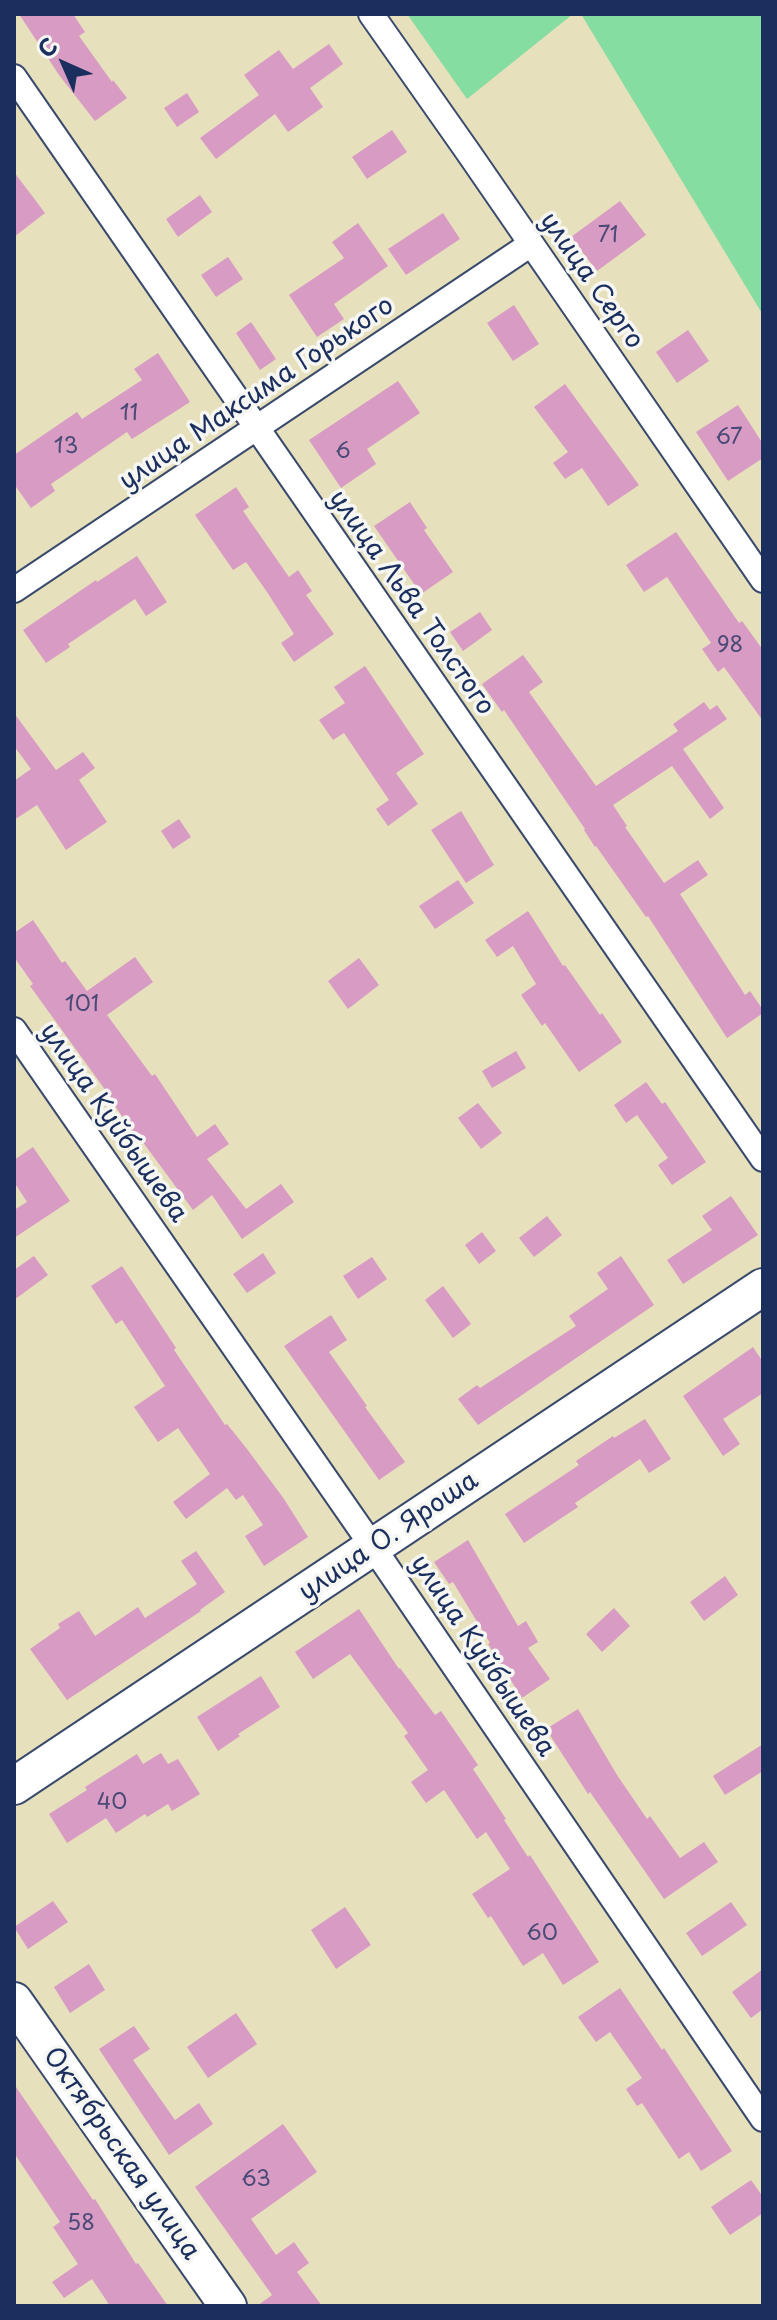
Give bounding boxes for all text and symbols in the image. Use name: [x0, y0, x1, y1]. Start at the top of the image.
north arrow: [24, 24, 104, 104]
text: С: [29, 29, 64, 64]
street label: улица Серго: [532, 207, 650, 355]
house number: 71: [598, 223, 618, 249]
street label: улица Максима Горького: [114, 290, 400, 498]
house number: 11: [120, 401, 138, 427]
house number: 67: [716, 425, 742, 451]
house number: 13: [54, 434, 78, 460]
house number: 6: [335, 439, 351, 465]
street label: улица Льва Толстого: [321, 484, 501, 722]
house number: 98: [717, 633, 743, 659]
house number: 101: [65, 992, 99, 1018]
street label: улица Куйбышева: [32, 1017, 194, 1229]
street label: улица О. Яроша: [293, 1465, 485, 1609]
street label: улица Куйбышева: [403, 1549, 561, 1763]
house number: 40: [97, 1790, 127, 1816]
house number: 60: [526, 1921, 558, 1947]
street label: Октябрьская улица: [36, 2042, 206, 2266]
house number: 63: [241, 2167, 271, 2193]
house number: 58: [67, 2211, 95, 2237]

